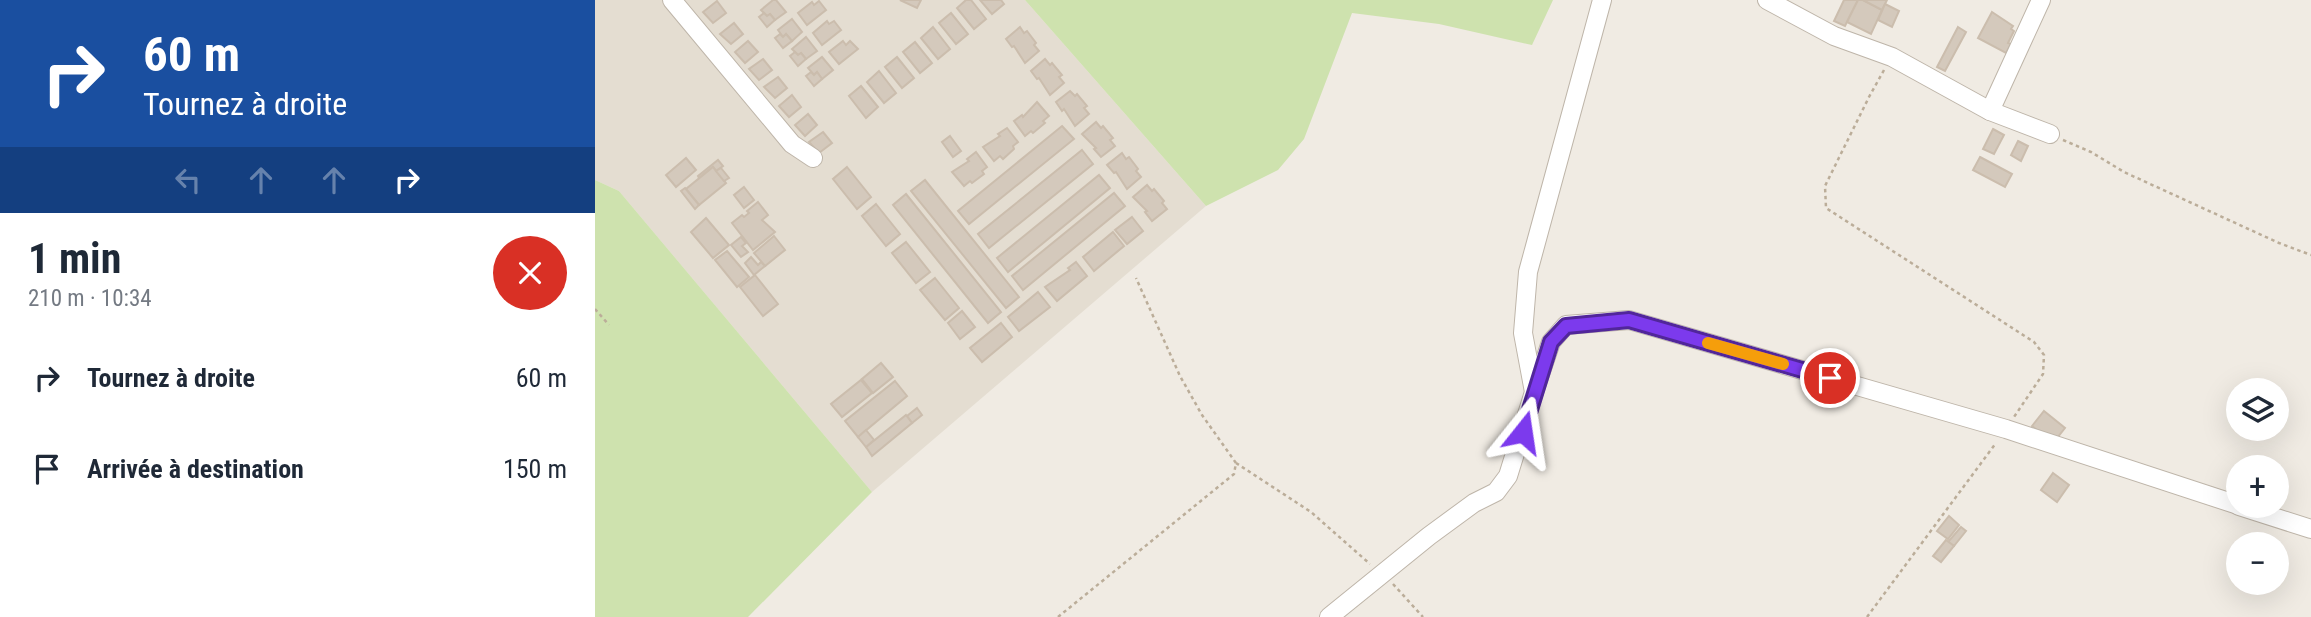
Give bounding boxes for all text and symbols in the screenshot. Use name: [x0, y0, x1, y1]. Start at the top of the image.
text: 60 m: [143, 26, 240, 83]
icon: right: [28, 28, 119, 119]
text: Tournez à droite: [143, 85, 347, 123]
icon: left: [169, 161, 207, 199]
icon: ahead: [242, 161, 280, 199]
icon: ahead: [315, 161, 353, 199]
icon: right: [388, 161, 426, 199]
text: 1 min: [28, 234, 121, 283]
button: close: [493, 236, 567, 310]
text: 210 m · 10:34: [28, 285, 152, 312]
pin: [1800, 348, 1860, 408]
icon: right: [28, 359, 66, 397]
icon: arrive: [1811, 359, 1849, 397]
text: Tournez à droite: [87, 363, 255, 393]
text: 60 m: [516, 363, 567, 393]
map controls: [2226, 378, 2289, 595]
button: layers: [2226, 378, 2289, 441]
position arrow: [1486, 395, 1560, 469]
icon: arrive: [28, 450, 66, 488]
text: Arrivée à destination: [87, 454, 304, 484]
text: 150 m: [503, 454, 567, 484]
button: +: [2226, 455, 2289, 518]
button: −: [2226, 532, 2289, 595]

